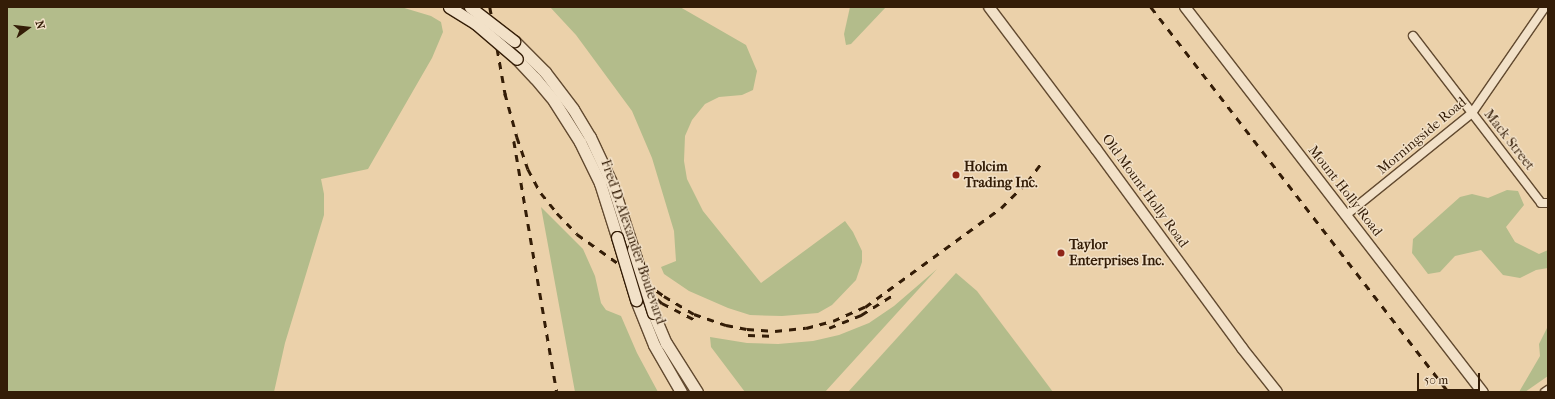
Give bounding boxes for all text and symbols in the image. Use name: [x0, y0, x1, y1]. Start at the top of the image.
north arrow: [8, 8, 48, 48]
text: N: [33, 19, 47, 30]
street label: Morningside Road: [1374, 94, 1470, 178]
street label: Mack Street: [1480, 106, 1538, 174]
street label: Old Mount Holly Road: [1098, 131, 1192, 251]
street label: Mount Holly Road: [1304, 142, 1386, 240]
street label: Fred D. Alexander Boulevard: [597, 157, 669, 327]
place label: Holcim Trading Inc.: [964, 159, 1038, 192]
marker: Holcim Trading Inc.: [951, 170, 961, 180]
place label: Taylor Enterprises Inc.: [1069, 237, 1164, 270]
marker: Taylor Enterprises Inc.: [1056, 248, 1066, 258]
scale bar: [1419, 365, 1482, 391]
text: 50 m: [1424, 373, 1448, 387]

